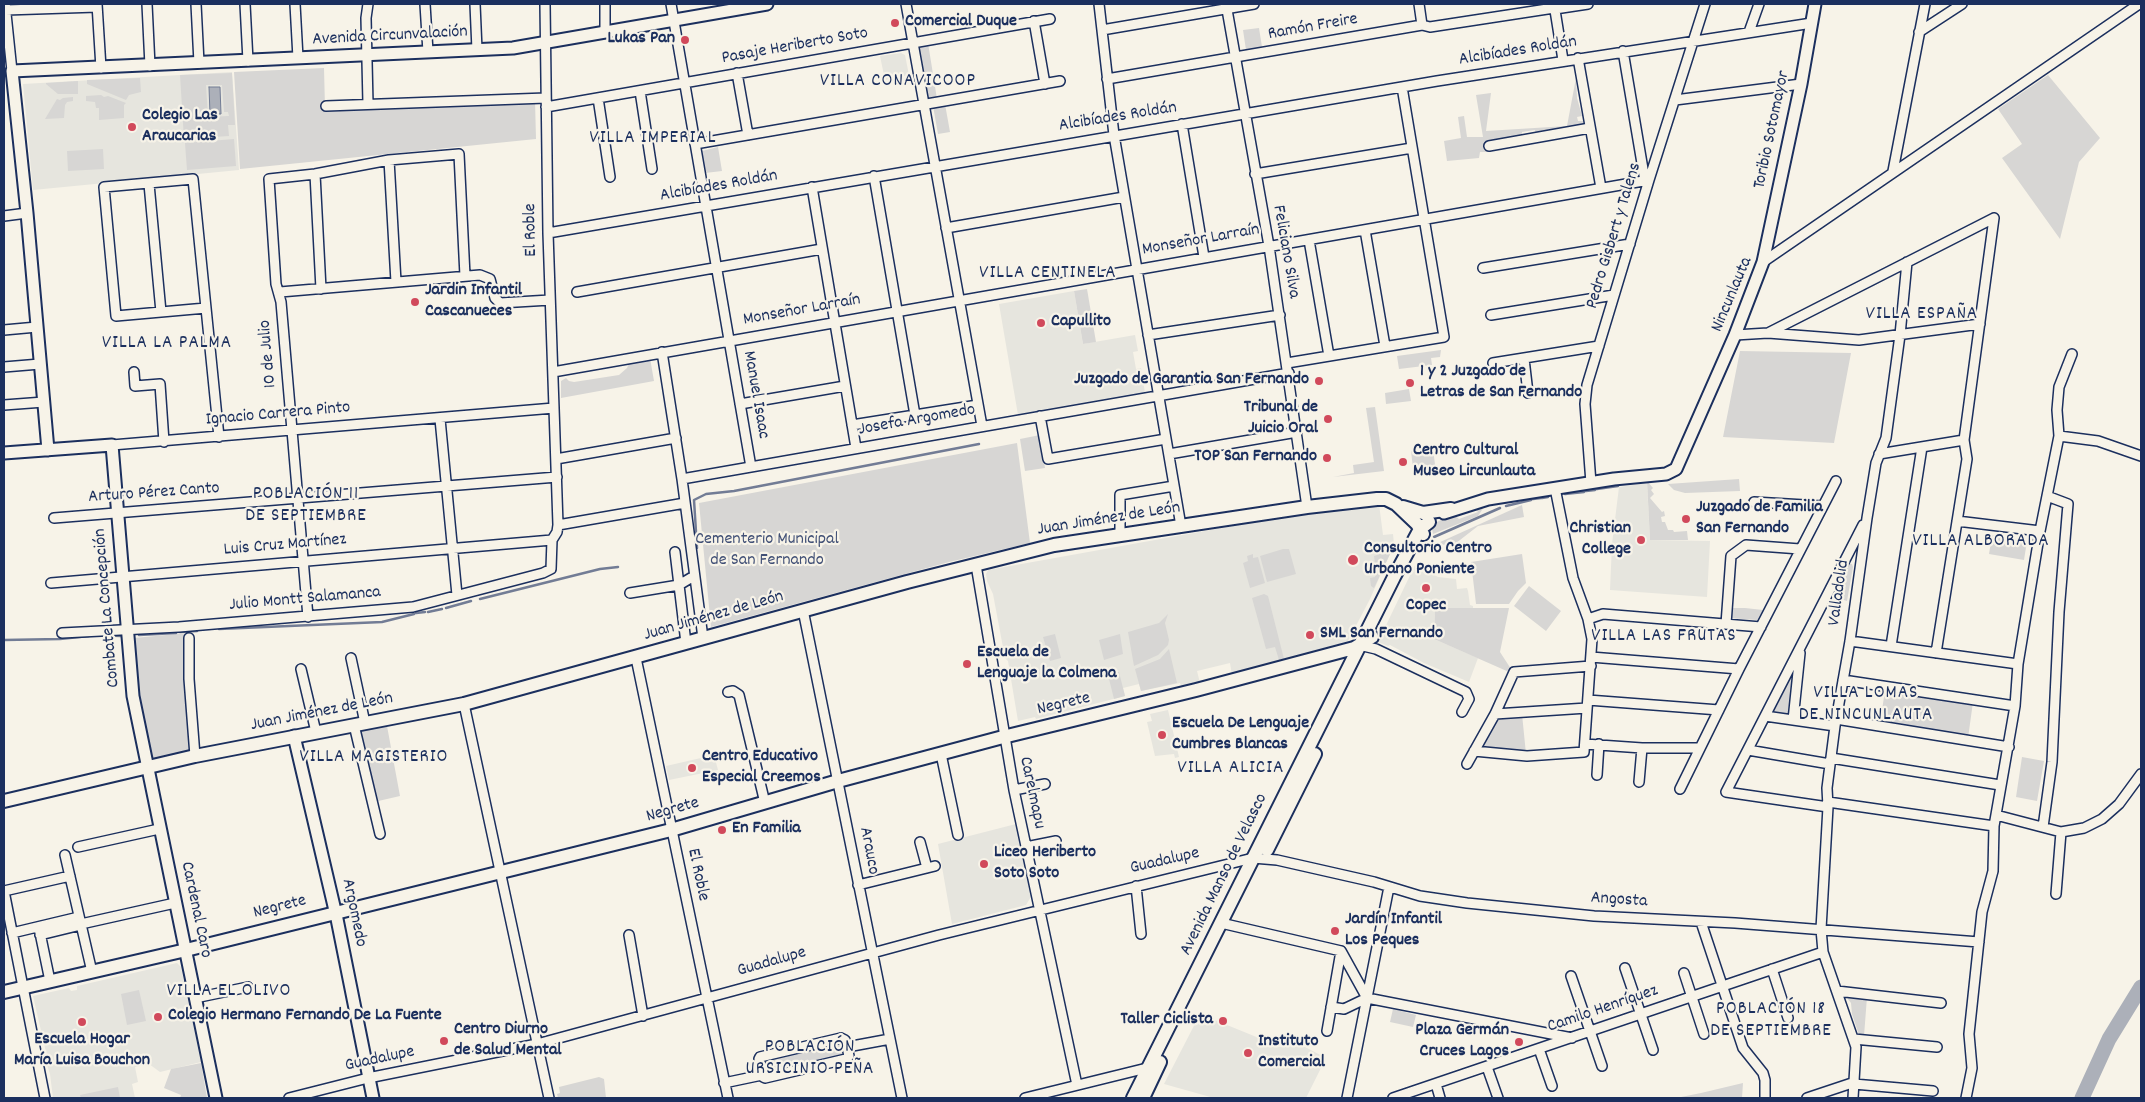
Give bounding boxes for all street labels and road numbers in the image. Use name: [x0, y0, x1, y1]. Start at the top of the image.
street label: Ramón Freire: [1267, 10, 1359, 46]
street label: Avenida Circunvalación: [312, 22, 468, 52]
street label: Pasaje Heriberto Soto: [720, 23, 870, 71]
street label: Alcibíades Roldán: [1458, 32, 1578, 72]
street label: Toribio Sotomayor: [1750, 69, 1796, 191]
street label: Alcibíades Roldán: [1058, 98, 1178, 138]
street label: Pedro Gisbert y Talens: [1583, 160, 1647, 312]
street label: Alcibíades Roldán: [659, 166, 779, 208]
street label: El Roble: [521, 203, 543, 257]
street label: Feliciano Silva: [1266, 204, 1304, 300]
street label: Monseñor Larraín: [1141, 220, 1261, 262]
street label: Nincunlauta: [1708, 254, 1758, 336]
street label: Monseñor Larraín: [742, 290, 862, 332]
street label: 10 de Julio: [255, 319, 283, 389]
street label: Manuel Isaac: [737, 349, 773, 441]
street label: Ignacio Carrera Pinto: [205, 398, 351, 432]
street label: Josefa Argomedo: [857, 400, 977, 442]
street label: Arturo Pérez Canto: [88, 479, 220, 509]
street label: Juan Jiménez de León: [1036, 498, 1182, 542]
street label: Combate La Concepción: [90, 528, 126, 688]
street label: Luis Cruz Martínez: [223, 530, 347, 562]
street label: Valladolid: [1825, 559, 1855, 627]
street label: Julio Montt Salamanca: [228, 583, 382, 617]
street label: Juan Jiménez de León: [642, 587, 786, 647]
street label: Negrete: [1035, 688, 1093, 722]
street label: Juan Jiménez de León: [249, 689, 395, 737]
street label: Carelmapu: [1013, 755, 1049, 831]
street label: Avenida Manso de Velasco: [1176, 790, 1274, 960]
street label: Negrete: [644, 793, 702, 829]
street label: Arauco: [853, 825, 883, 877]
street label: Guadalupe: [1128, 844, 1202, 880]
street label: El Roble: [681, 847, 713, 903]
street label: Cardenal Caro: [174, 860, 216, 960]
street label: Argomedo: [335, 877, 371, 949]
street label: Angosta: [1590, 888, 1648, 914]
street label: Negrete: [251, 891, 309, 925]
street label: Guadalupe: [735, 943, 809, 983]
street label: Camilo Henríquez: [1545, 981, 1661, 1039]
street label: Guadalupe: [343, 1042, 417, 1078]

